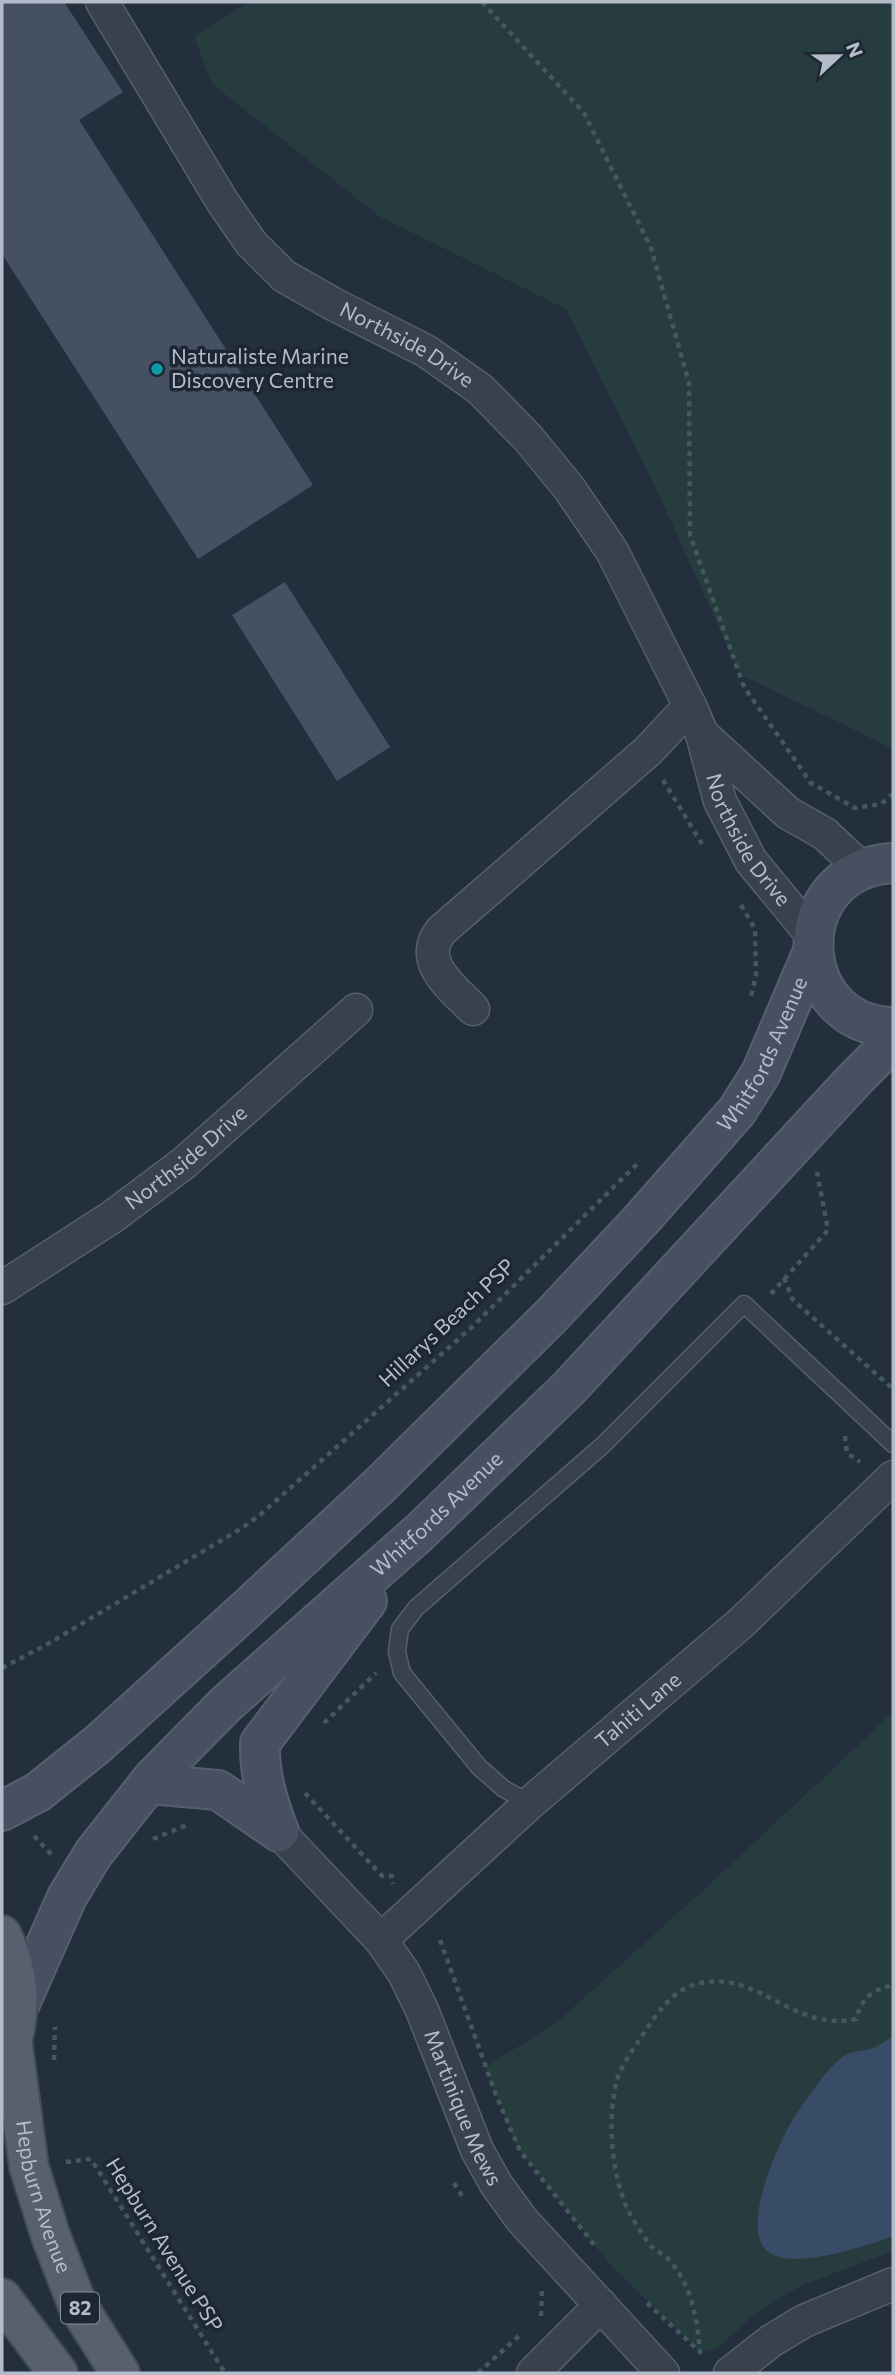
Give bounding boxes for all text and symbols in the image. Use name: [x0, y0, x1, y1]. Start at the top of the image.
north arrow: [804, 21, 874, 91]
text: N: [842, 39, 869, 60]
street label: Northside Drive: [336, 296, 479, 392]
place label: Naturaliste Marine Discovery Centre: [171, 343, 349, 392]
marker: Naturaliste Marine Discovery Centre: [149, 361, 165, 377]
street label: Northside Drive: [702, 770, 797, 910]
street label: Whitfords Avenue: [711, 973, 812, 1136]
street label: Northside Drive: [119, 1099, 251, 1214]
street label: Hillarys Beach PSP: [373, 1253, 519, 1391]
street label: Whitfords Avenue: [365, 1445, 507, 1581]
street label: Tahiti Lane: [590, 1666, 685, 1753]
street label: Martinique Mews: [420, 2026, 508, 2190]
street label: Hepburn Avenue: [12, 2119, 78, 2276]
street label: Hepburn Avenue PSP: [102, 2153, 229, 2336]
road number: 82: [61, 2292, 99, 2324]

